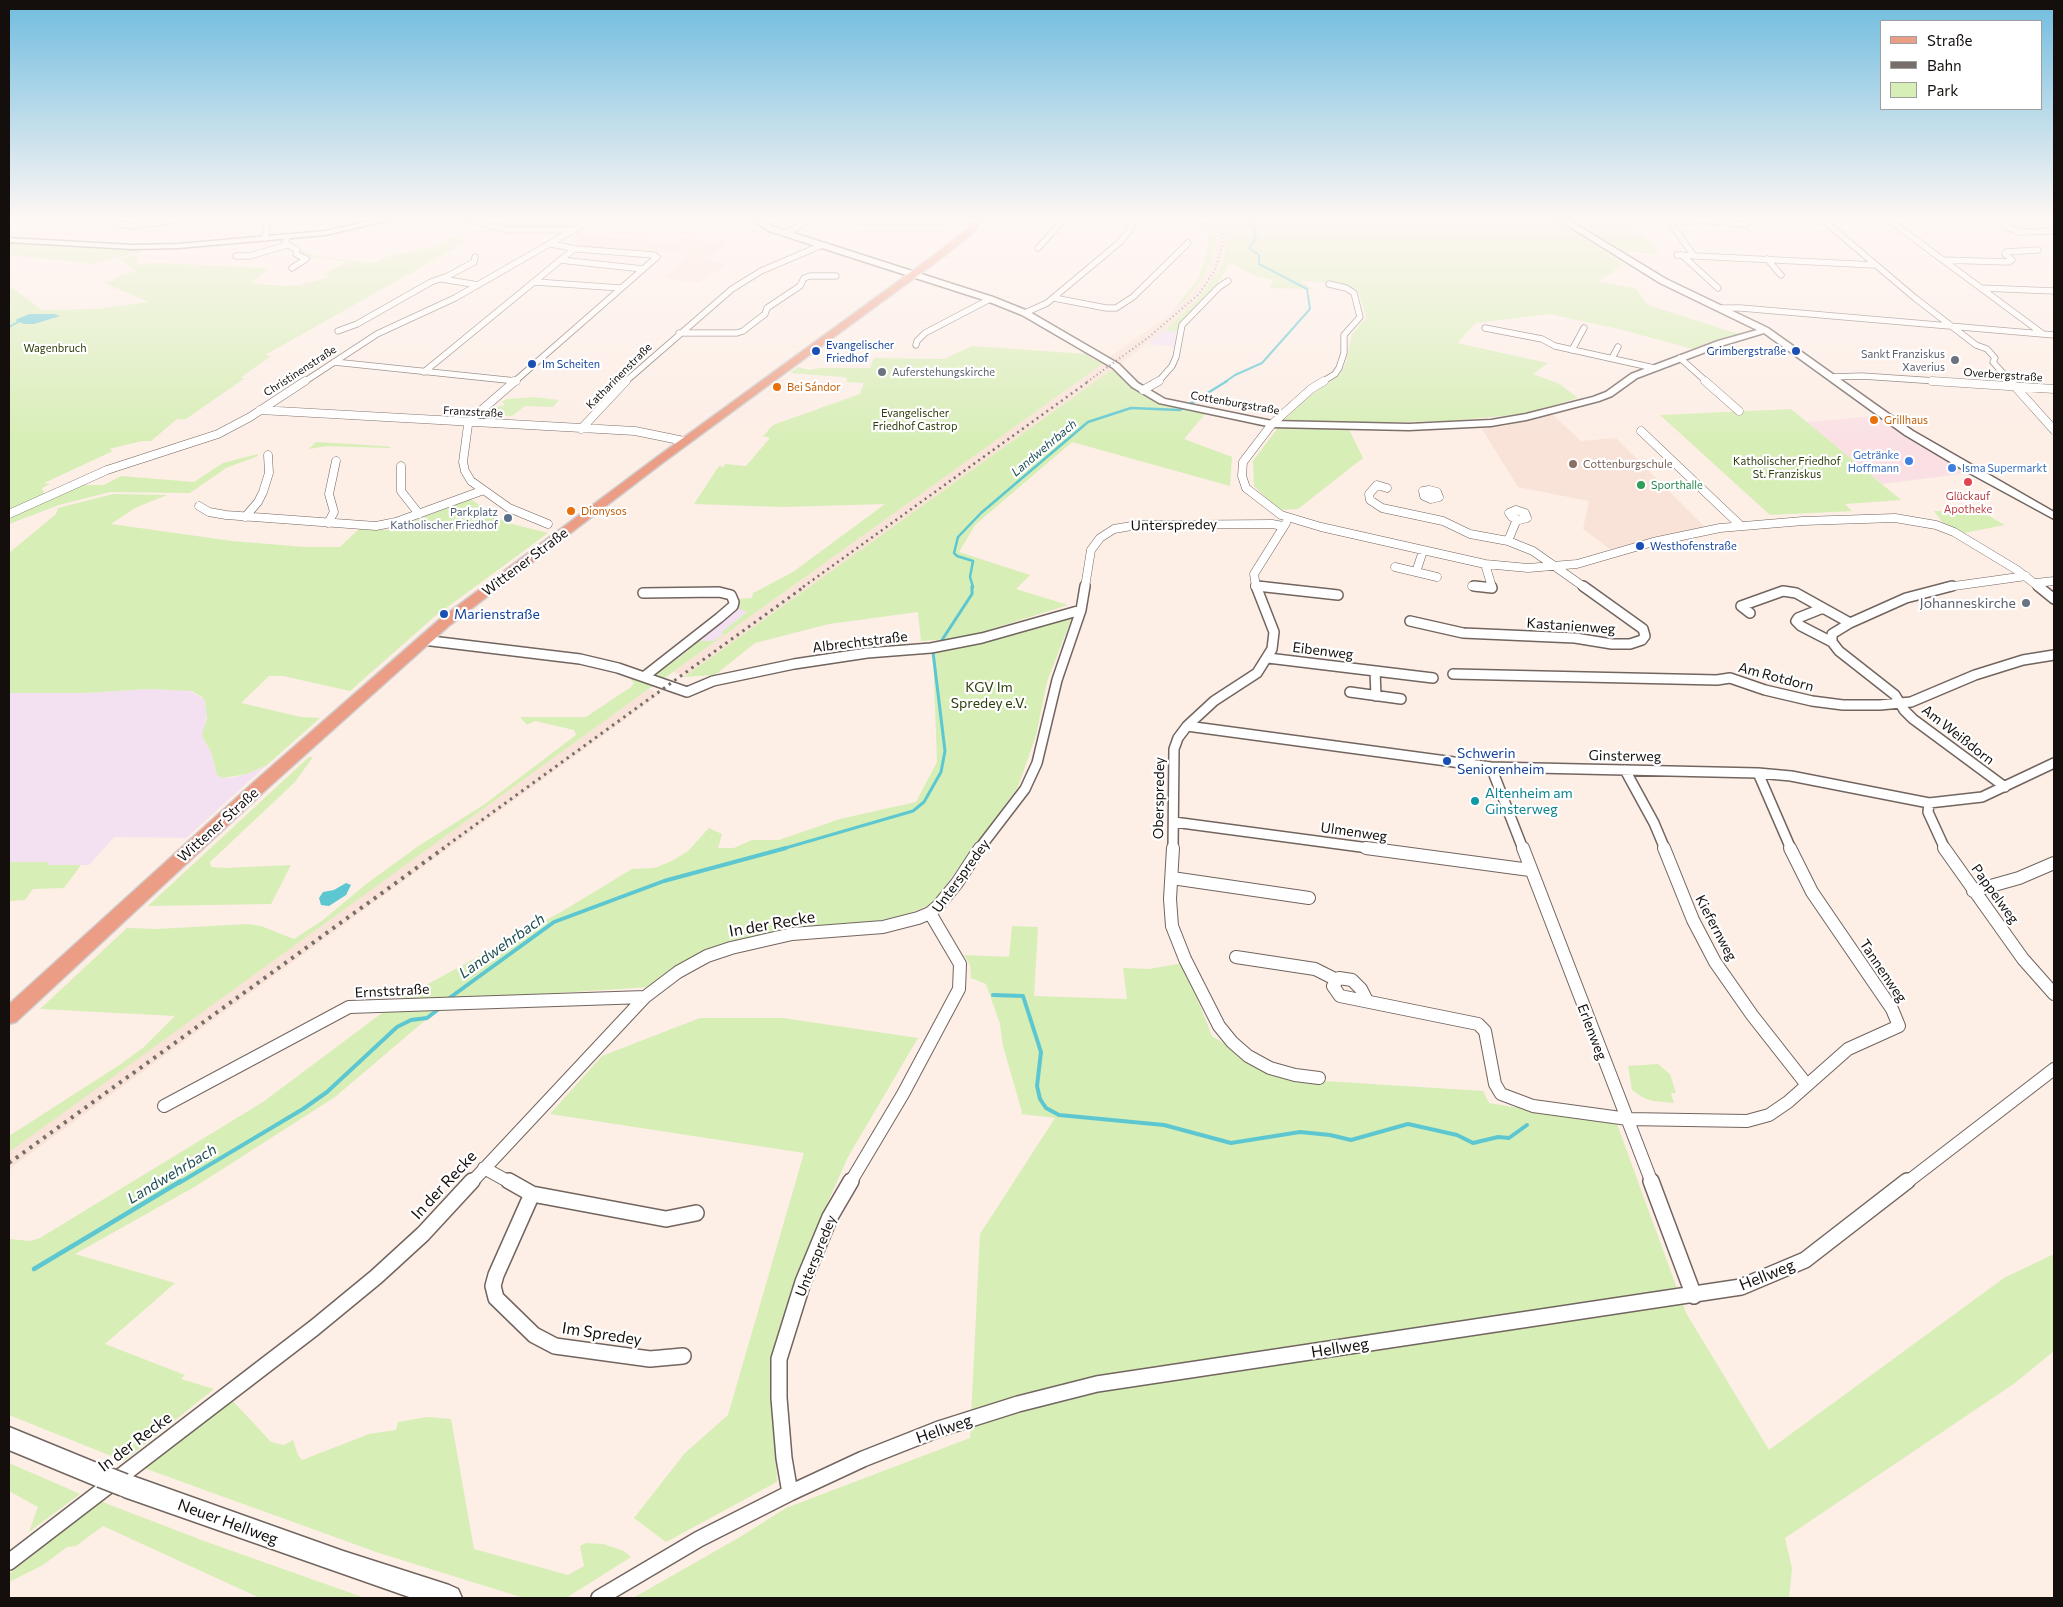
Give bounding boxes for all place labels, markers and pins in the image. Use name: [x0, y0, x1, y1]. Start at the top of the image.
place label: Evangelischer Friedhof: [826, 338, 894, 364]
place label: Grimbergstraße: [1706, 344, 1786, 358]
marker: Evangelischer Friedhof: [810, 345, 822, 357]
marker: Grimbergstraße: [1790, 345, 1802, 357]
place label: Sankt Franziskus Xaverius: [1861, 347, 1945, 373]
marker: Sankt Franziskus Xaverius: [1949, 354, 1961, 366]
place label: Im Scheiten: [542, 357, 600, 371]
marker: Im Scheiten: [526, 358, 538, 370]
place label: Auferstehungskirche: [892, 365, 995, 379]
marker: Auferstehungskirche: [876, 366, 888, 378]
place label: Bei Sándor: [787, 380, 841, 394]
marker: Bei Sándor: [771, 381, 783, 393]
place label: Grillhaus: [1884, 413, 1928, 427]
marker: Grillhaus: [1868, 414, 1880, 426]
place label: Getränke Hoffmann: [1848, 448, 1899, 474]
marker: Getränke Hoffmann: [1903, 455, 1915, 467]
place label: Cottenburgschule: [1583, 457, 1673, 471]
marker: Cottenburgschule: [1567, 458, 1579, 470]
place label: Isma Supermarkt: [1962, 461, 2047, 475]
marker: Isma Supermarkt: [1946, 462, 1958, 474]
marker: Glückauf Apotheke: [1962, 476, 1974, 488]
place label: Sporthalle: [1651, 478, 1703, 492]
marker: Sporthalle: [1635, 479, 1647, 491]
place label: Glückauf Apotheke: [1944, 489, 1992, 515]
place label: Dionysos: [581, 504, 627, 518]
place label: Parkplatz Katholischer Friedhof: [390, 505, 498, 531]
marker: Dionysos: [565, 505, 577, 517]
marker: Parkplatz Katholischer Friedhof: [502, 512, 514, 524]
place label: Westhofenstraße: [1650, 539, 1737, 553]
marker: Westhofenstraße: [1634, 540, 1646, 552]
place label: Johanneskirche: [1920, 595, 2016, 611]
marker: Johanneskirche: [2020, 597, 2032, 609]
place label: Marienstraße: [454, 606, 540, 622]
marker: Marienstraße: [438, 608, 450, 620]
place label: Schwerin Seniorenheim: [1457, 745, 1545, 778]
marker: Schwerin Seniorenheim: [1441, 755, 1453, 767]
place label: Altenheim am Ginsterweg: [1485, 785, 1573, 818]
marker: Altenheim am Ginsterweg: [1469, 795, 1481, 807]

